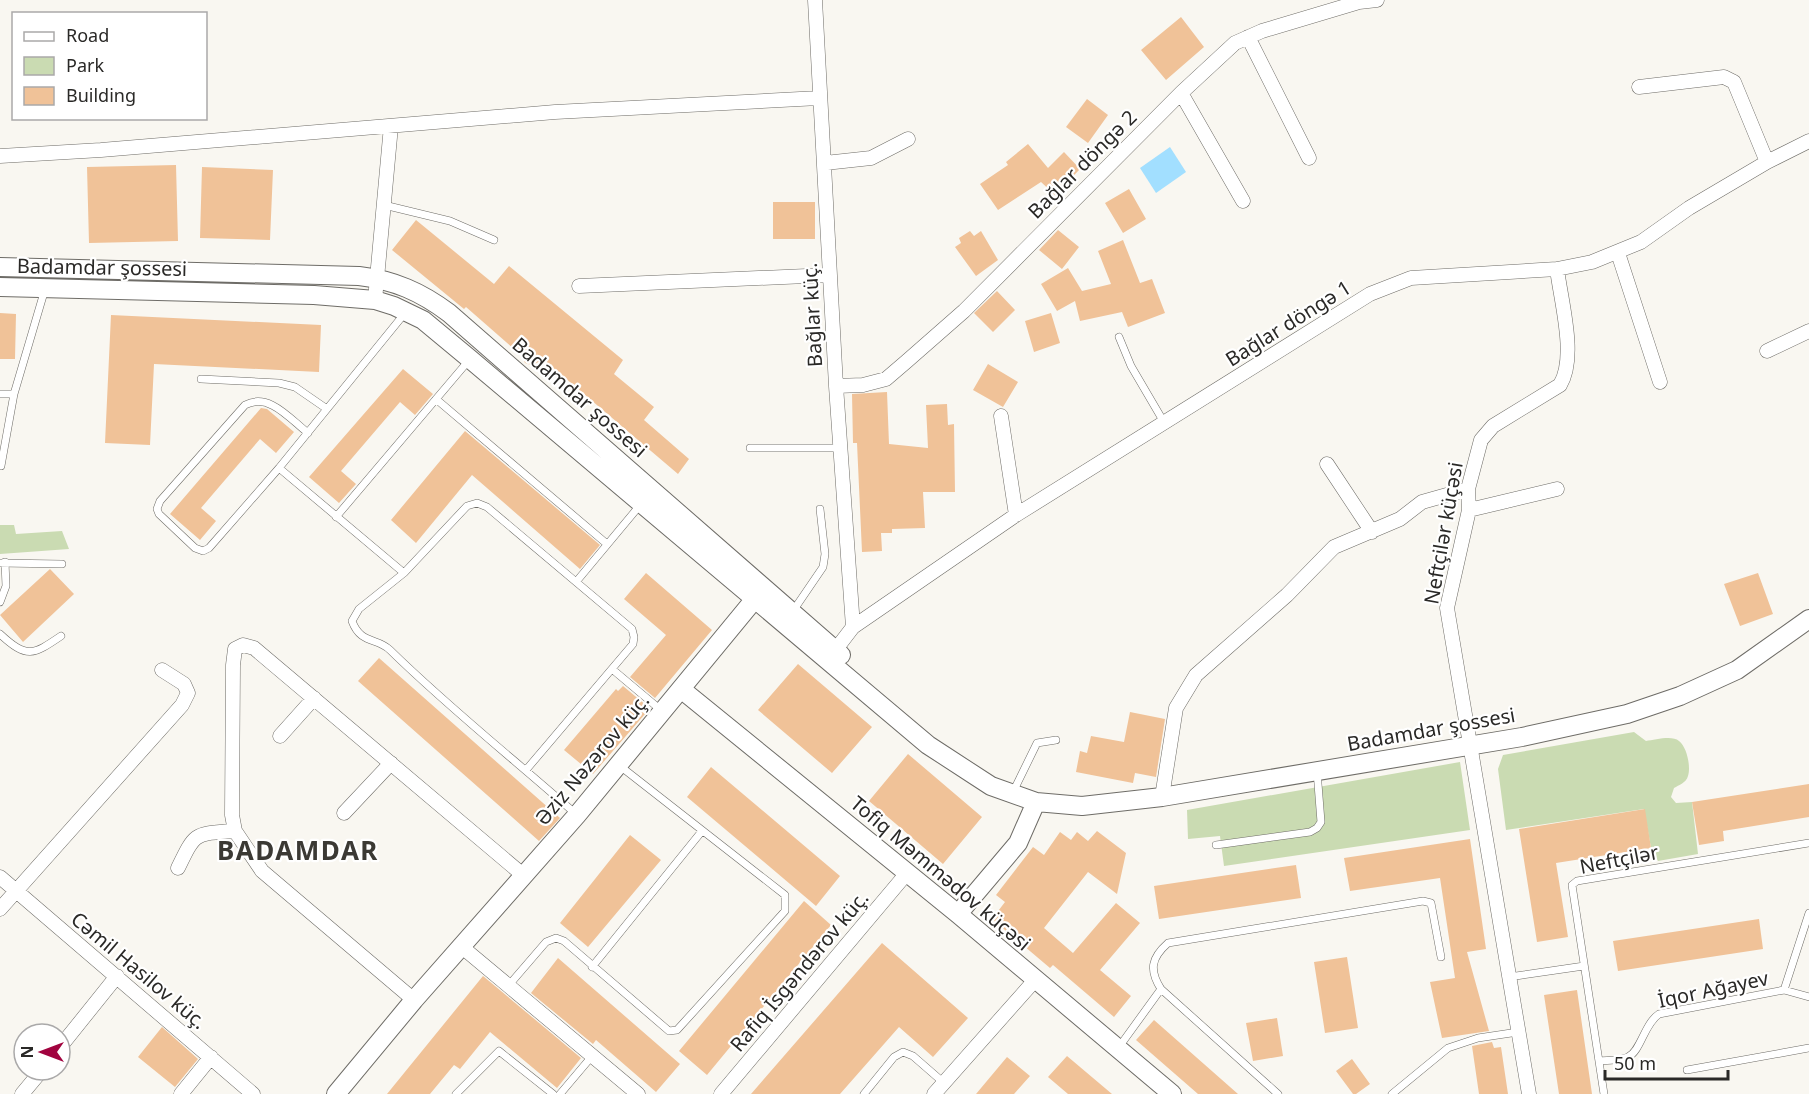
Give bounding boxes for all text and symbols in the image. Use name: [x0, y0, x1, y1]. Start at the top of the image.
legend: [12, 12, 207, 120]
text: Road: [66, 23, 109, 47]
text: Park: [66, 53, 104, 77]
text: Building: [66, 83, 136, 107]
street label: Bağlar döngə 2: [1022, 104, 1142, 224]
street label: Badamdar şossesi: [17, 252, 187, 282]
street label: Bağlar küç.: [796, 262, 828, 368]
street label: Bağlar döngə 1: [1220, 274, 1356, 372]
street label: Badamdar şossesi: [507, 331, 653, 463]
street label: Neftçilər küçəsi: [1417, 460, 1469, 606]
street label: Əziz Nəzərov küç.: [529, 687, 655, 831]
street label: Badamdar şossesi: [1345, 701, 1517, 757]
street label: Tofiq Məmmədov küçəsi: [845, 790, 1037, 956]
district label: BADAMDAR: [217, 832, 379, 868]
street label: Neftçilər: [1577, 838, 1661, 880]
street label: Rafiq İsgəndərov küç.: [724, 885, 874, 1057]
street label: Cəmil Hasilov küç.: [66, 905, 212, 1035]
street label: İqor Ağayev: [1655, 964, 1771, 1014]
north arrow: [12, 1022, 72, 1082]
scale bar: [1605, 1043, 1728, 1081]
text: N: [16, 1045, 38, 1059]
text: 50 m: [1614, 1051, 1656, 1075]

